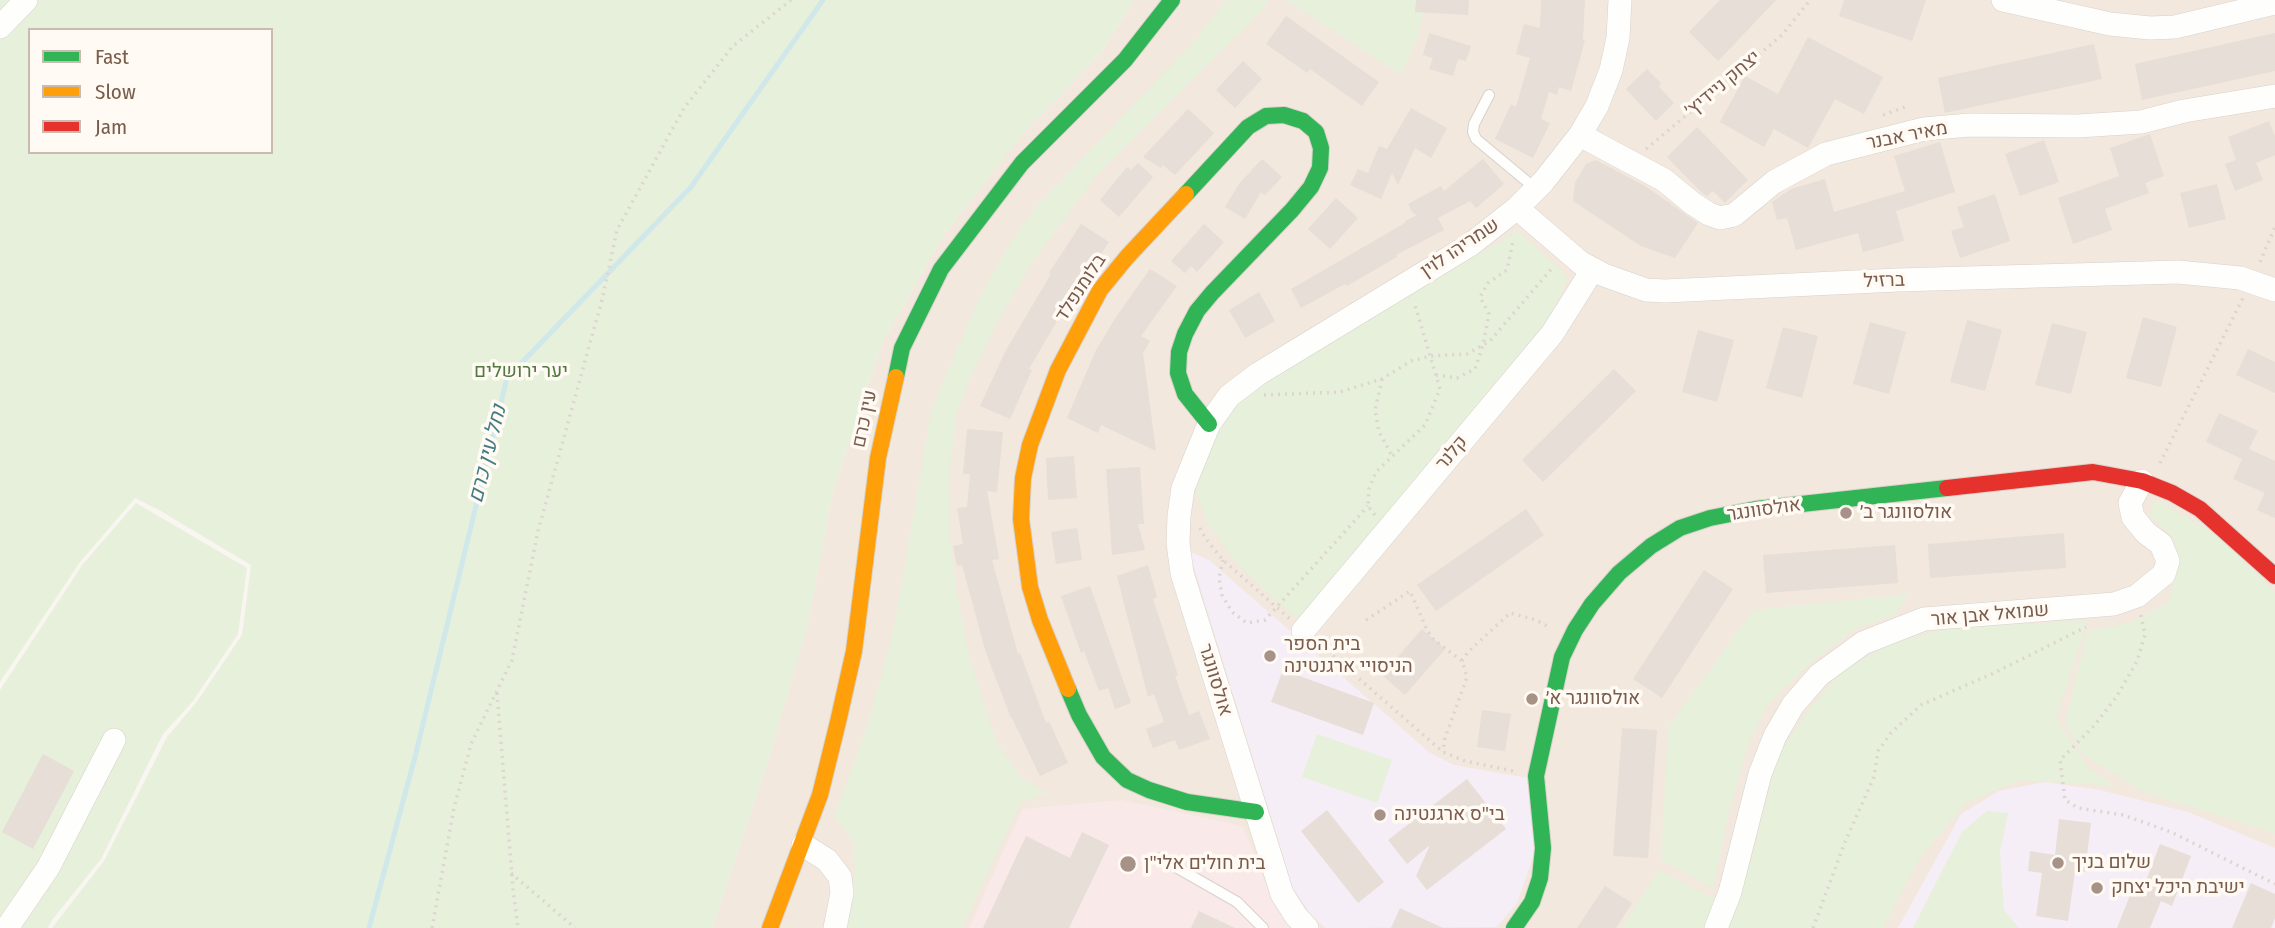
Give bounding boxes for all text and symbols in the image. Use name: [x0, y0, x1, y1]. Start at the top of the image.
legend: [28, 28, 273, 154]
text: Fast: [95, 44, 129, 70]
street label: יצחק ניידיץ׳: [1681, 46, 1765, 122]
text: Slow: [95, 79, 136, 105]
text: Jam: [95, 114, 127, 140]
street label: מאיר אבנר: [1864, 117, 1950, 155]
street label: שמריהו לוין: [1416, 213, 1504, 283]
street label: בלומנפלד: [1051, 250, 1111, 326]
street label: ברזיל: [1863, 269, 1905, 293]
park label: יער ירושלים: [474, 361, 568, 383]
street label: עין כרם: [848, 388, 882, 450]
water label: נחל עין כרם: [464, 402, 512, 506]
street label: קלנר: [1431, 431, 1473, 475]
street label: אולסוונגר: [1726, 494, 1802, 526]
place label: אולסוונגר ב׳: [1860, 502, 1952, 524]
marker: אולסוונגר ב׳: [1838, 505, 1854, 521]
street label: שמואל אבן אור: [1930, 598, 2050, 632]
place label: בית הספר הניסויי ארגנטינה: [1284, 634, 1413, 678]
street label: אולסוונגר: [1193, 641, 1237, 719]
marker: בית הספר הניסויי ארגנטינה: [1262, 648, 1278, 664]
place label: אולסוונגר א׳: [1546, 688, 1640, 710]
marker: אולסוונגר א׳: [1524, 691, 1540, 707]
place label: בי"ס ארגנטינה: [1394, 804, 1505, 826]
marker: בי"ס ארגנטינה: [1372, 807, 1388, 823]
place label: שלום בניך: [2072, 852, 2151, 874]
place label: בית חולים אלי"ן: [1144, 853, 1266, 875]
marker: בית חולים אלי"ן: [1118, 854, 1138, 874]
marker: שלום בניך: [2050, 855, 2066, 871]
place label: ישיבת היכל יצחק: [2111, 877, 2245, 899]
marker: ישיבת היכל יצחק: [2089, 880, 2105, 896]

